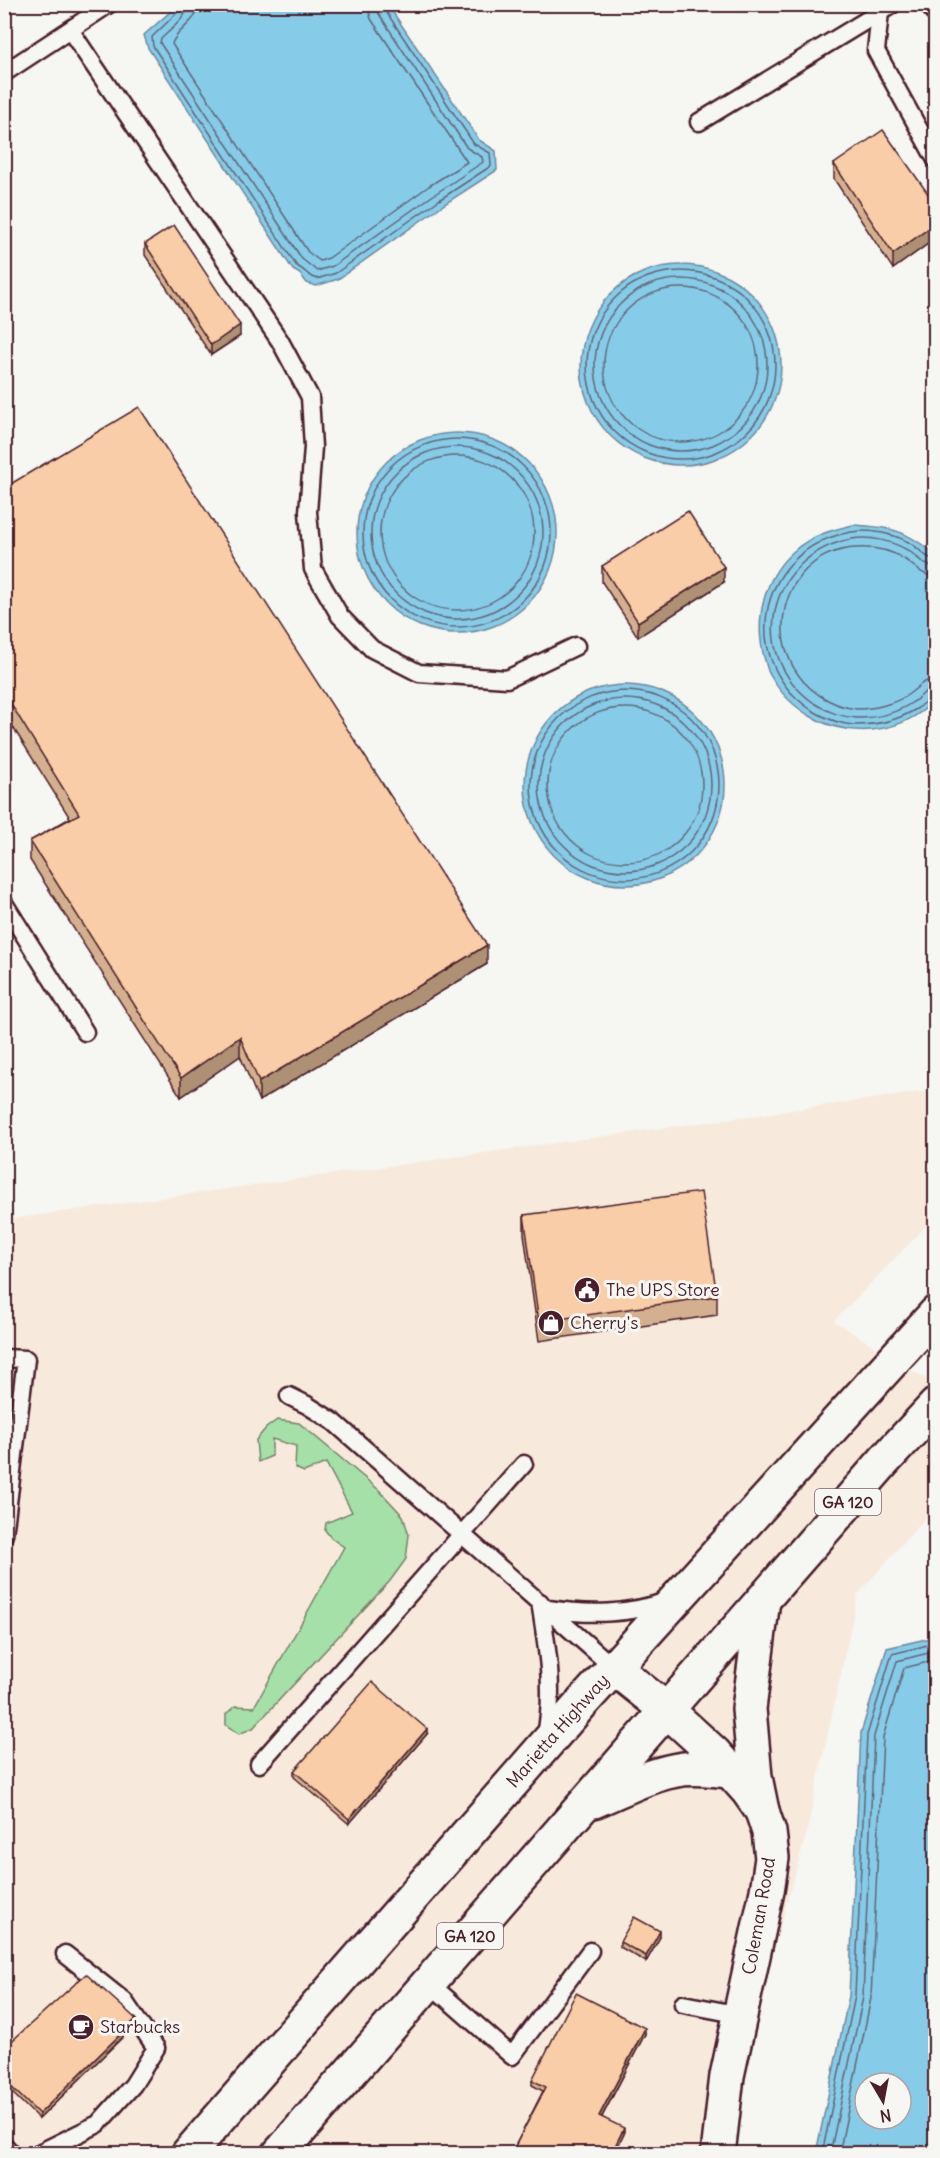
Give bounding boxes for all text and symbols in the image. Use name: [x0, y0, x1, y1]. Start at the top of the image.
public building icon: The UPS Store: [572, 1275, 602, 1305]
place label: The UPS Store: [606, 1278, 720, 1301]
shop icon: Cherry's: [536, 1308, 566, 1338]
place label: Cherry's: [570, 1311, 638, 1334]
road number: GA 120: [815, 1489, 881, 1515]
street label: Marietta Highway: [501, 1669, 614, 1792]
street label: Coleman Road: [737, 1855, 780, 1976]
road number: GA 120: [437, 1923, 503, 1949]
cafe icon: Starbucks: [66, 2012, 96, 2042]
place label: Starbucks: [100, 2015, 180, 2038]
north arrow: [853, 2071, 913, 2131]
text: N: [878, 2105, 893, 2127]

